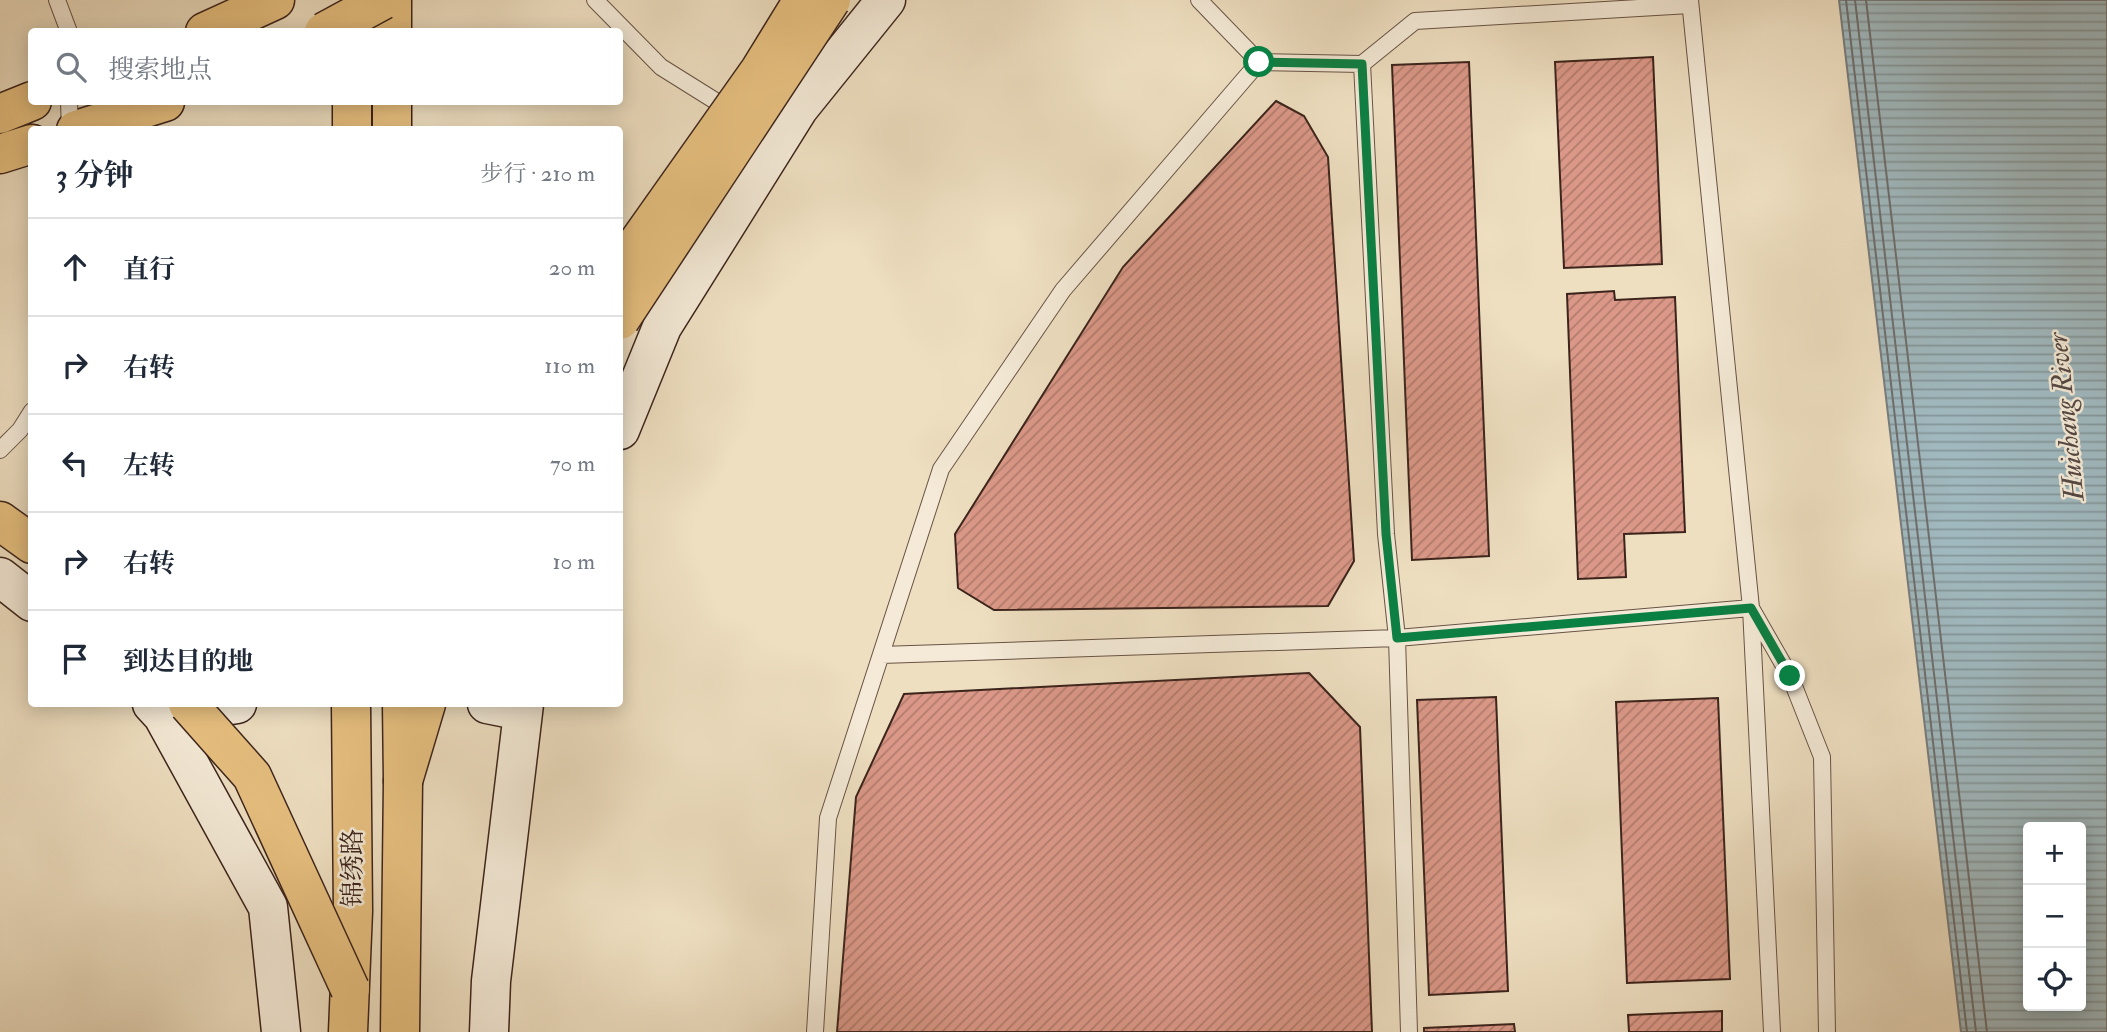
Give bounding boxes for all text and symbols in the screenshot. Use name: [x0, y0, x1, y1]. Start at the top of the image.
search box: [28, 28, 623, 105]
route start: [1243, 46, 1274, 77]
icon: search: [52, 48, 90, 86]
text: 搜索地点: [108, 54, 212, 86]
text: 3 分钟: [56, 157, 134, 194]
text: 步行 · 210 m: [481, 159, 595, 188]
icon: ahead: [56, 248, 94, 286]
text: 20 m: [549, 253, 595, 282]
text: 直行: [123, 254, 175, 286]
water label: Huichang River: [2040, 329, 2093, 505]
icon: right: [56, 346, 94, 384]
text: 110 m: [544, 351, 595, 380]
text: 右转: [123, 352, 175, 384]
icon: left: [56, 444, 94, 482]
text: 70 m: [550, 449, 595, 478]
text: 左转: [123, 450, 175, 482]
icon: right: [56, 542, 94, 580]
text: 10 m: [552, 547, 595, 576]
text: 右转: [123, 548, 175, 580]
icon: arrive: [56, 640, 94, 678]
text: 到达目的地: [123, 646, 253, 678]
route end: [1774, 660, 1805, 691]
map controls: [2023, 822, 2086, 1011]
button: +: [2023, 822, 2086, 885]
street label: 锦绣路: [337, 829, 369, 907]
button: −: [2023, 885, 2086, 948]
button: locate: [2023, 948, 2086, 1011]

